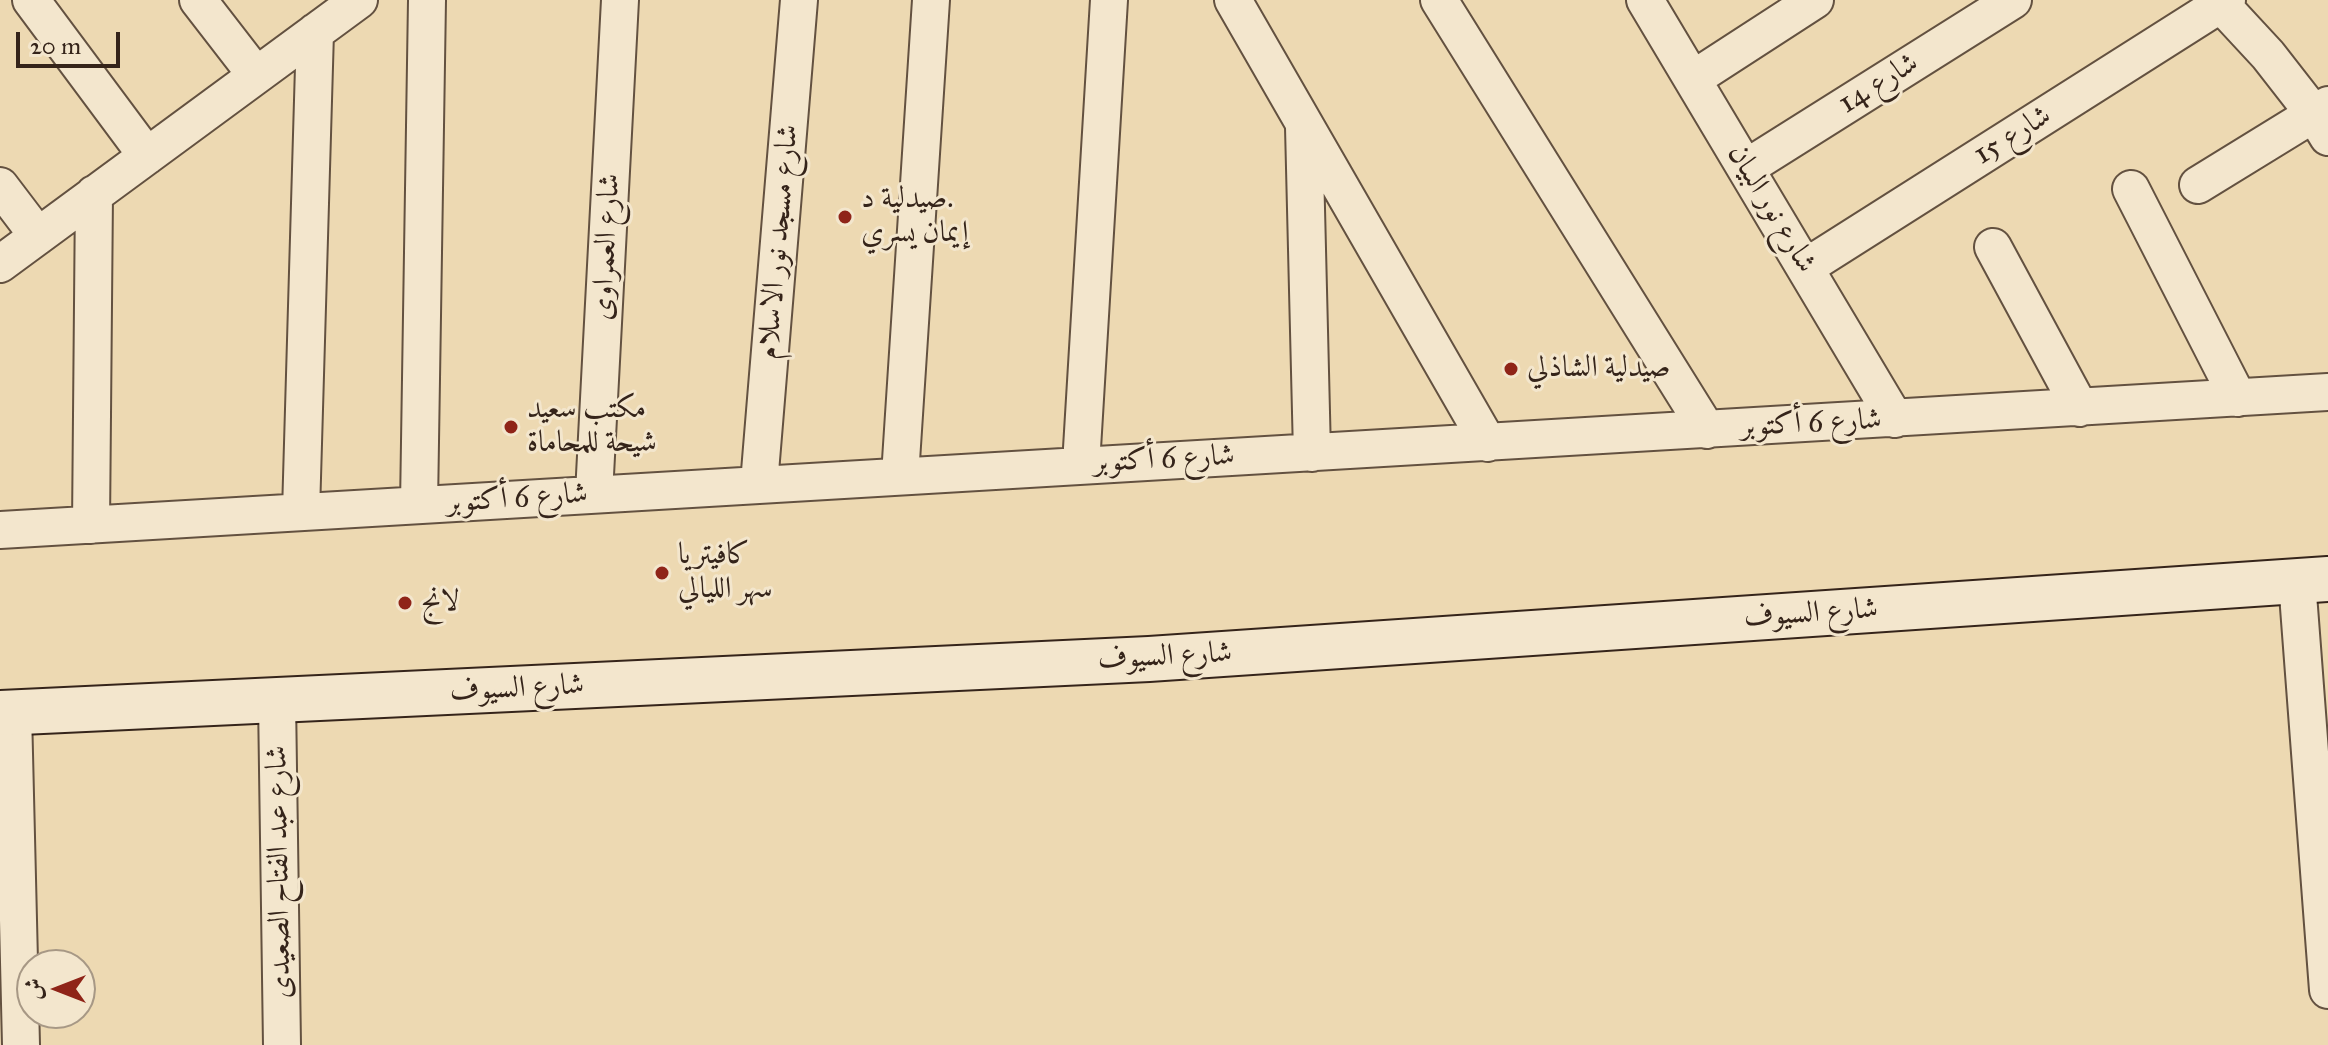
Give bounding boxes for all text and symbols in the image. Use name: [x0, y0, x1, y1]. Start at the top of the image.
scale bar: [20, 16, 124, 66]
text: 20 m: [30, 31, 81, 61]
street label: شارع 14: [1833, 46, 1925, 122]
street label: شارع 15: [1968, 98, 2058, 174]
street label: شارع مسجد نور الاسلام: [751, 123, 807, 361]
street label: شارع نور البيان: [1719, 138, 1823, 280]
street label: شارع العمراوى: [585, 173, 629, 321]
place label: صيدلية د. إيمان يسري: [861, 182, 968, 252]
marker: صيدلية د. إيمان يسري: [836, 208, 854, 226]
place label: صيدلية الشاذلي: [1527, 351, 1670, 387]
marker: صيدلية الشاذلي: [1502, 360, 1520, 378]
place label: مكتب سعيد شيحة للمحاماة: [527, 392, 657, 462]
street label: شارع 6 أكتوبر: [1739, 402, 1883, 446]
marker: مكتب سعيد شيحة للمحاماة: [502, 418, 520, 436]
street label: شارع 6 أكتوبر: [1092, 438, 1236, 482]
street label: شارع 6 أكتوبر: [445, 476, 589, 522]
place label: كافيتريا سهر الليالي: [678, 538, 772, 608]
marker: كافيتريا سهر الليالي: [653, 564, 671, 582]
place label: لانج: [421, 585, 460, 621]
street label: شارع السيوف: [1743, 591, 1879, 637]
marker: لانج: [396, 594, 414, 612]
street label: شارع السيوف: [1097, 636, 1233, 678]
street label: شارع السيوف: [449, 668, 585, 710]
street label: شارع عبد الفتاح الصعيدى: [260, 745, 300, 999]
north arrow: [16, 949, 96, 1029]
text: ش: [20, 978, 47, 1000]

